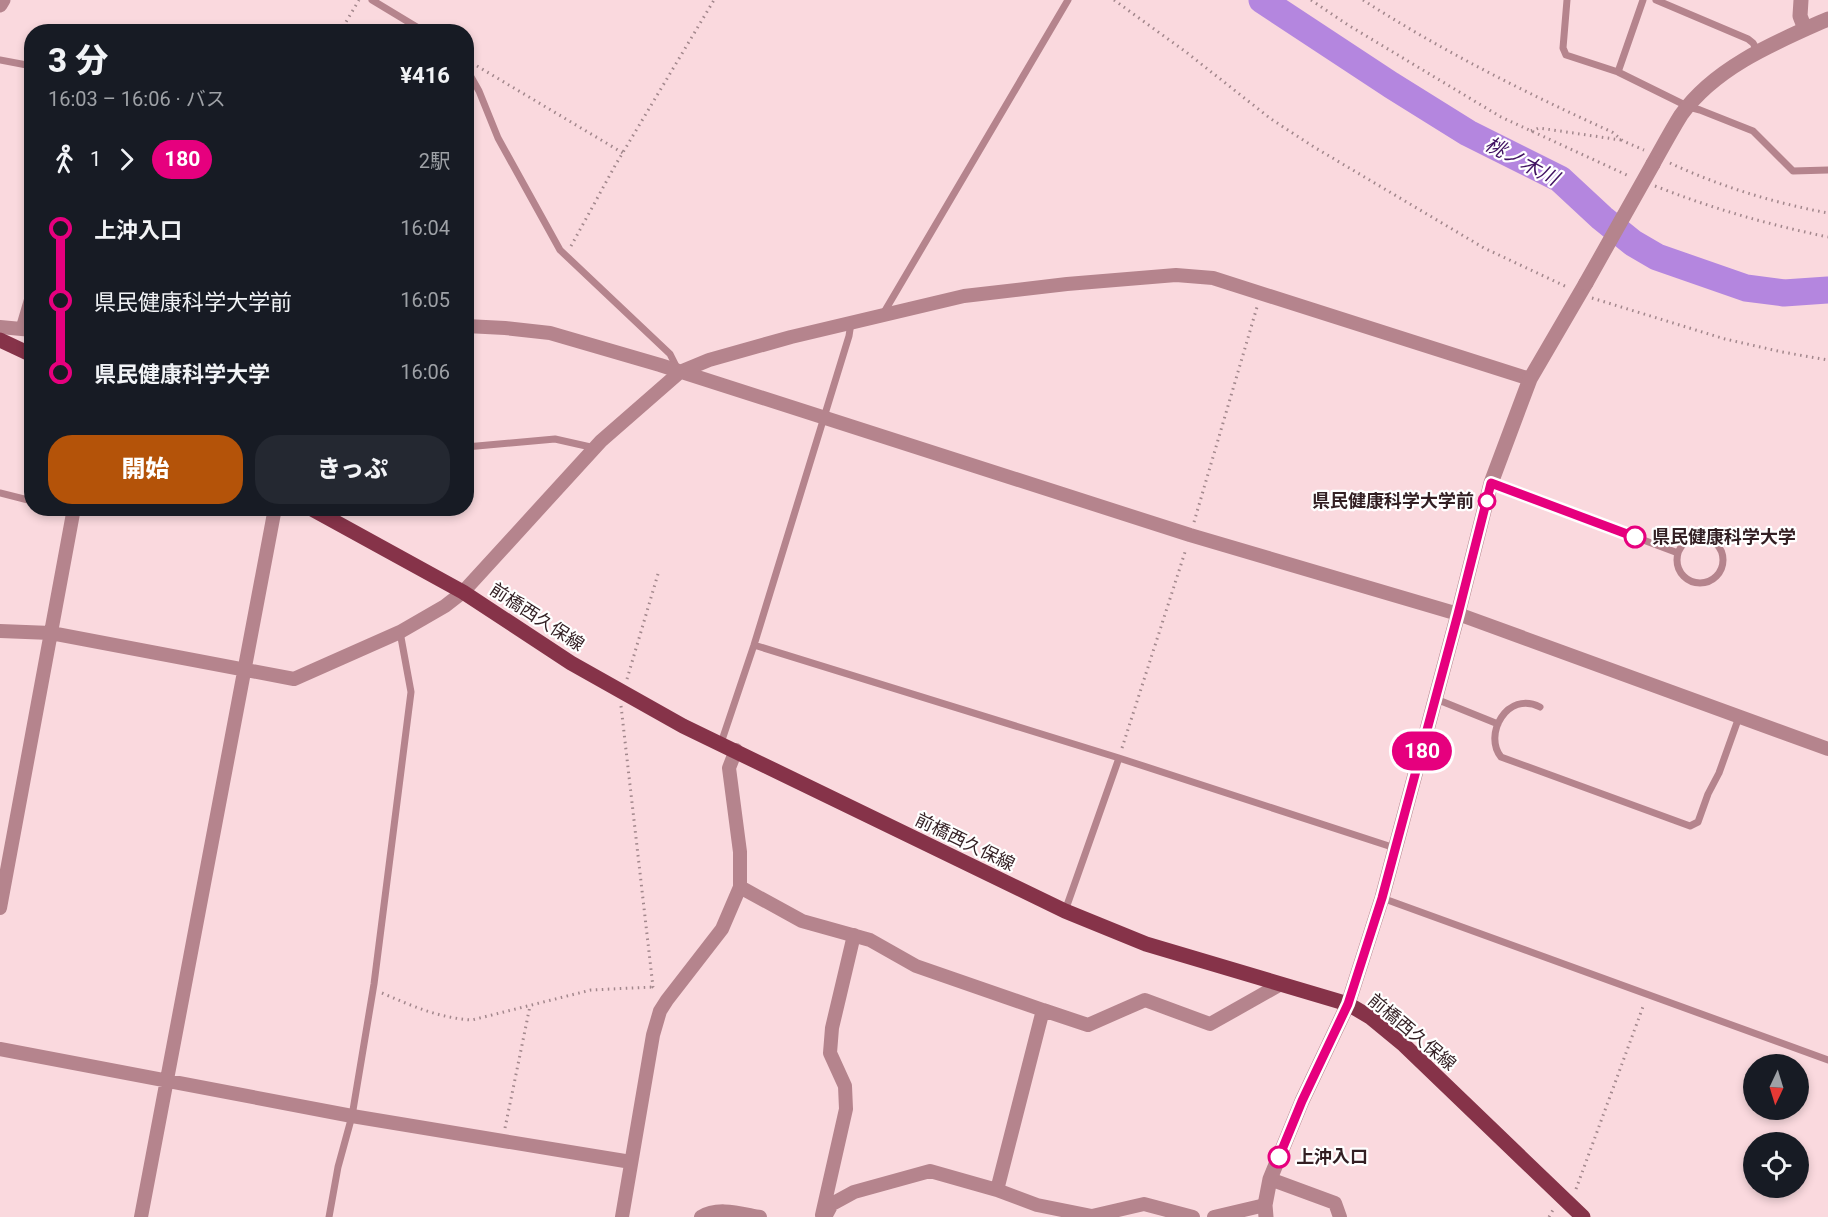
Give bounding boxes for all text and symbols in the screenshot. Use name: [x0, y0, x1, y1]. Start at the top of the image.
text: 3 分: [48, 41, 108, 80]
text: ¥416: [400, 63, 450, 88]
text: 16:03 – 16:06 · バス: [48, 87, 226, 111]
water label: 桃ノ木川: [1481, 132, 1565, 191]
icon: walk: [48, 143, 81, 176]
icon: forward: [110, 143, 143, 176]
text: 1: [90, 147, 101, 171]
text: 180: [164, 147, 200, 171]
text: 2駅: [419, 149, 450, 173]
text: 16:04: [400, 216, 450, 240]
text: 上沖入口: [94, 218, 182, 243]
text: 16:05: [400, 288, 450, 312]
text: 県民健康科学大学前: [94, 290, 292, 315]
text: 16:06: [400, 360, 450, 384]
text: 県民健康科学大学: [94, 362, 270, 387]
button: 開始: [48, 435, 243, 504]
button: きっぷ: [255, 435, 450, 504]
place label: 県民健康科学大学前: [1312, 490, 1474, 511]
marker: 県民健康科学大学前: [1478, 492, 1496, 510]
marker: 県民健康科学大学: [1624, 526, 1646, 548]
place label: 県民健康科学大学: [1652, 526, 1796, 547]
street label: 前橋西久保線: [486, 578, 588, 655]
line badge: 180: [1388, 732, 1456, 771]
text: 180: [1404, 739, 1440, 763]
street label: 前橋西久保線: [912, 808, 1018, 875]
street label: 前橋西久保線: [1364, 989, 1460, 1074]
north arrow: [1743, 1054, 1809, 1120]
map controls: [1743, 1054, 1809, 1198]
button: locate: [1743, 1132, 1809, 1198]
marker: 上沖入口: [1268, 1146, 1290, 1168]
place label: 上沖入口: [1296, 1146, 1368, 1167]

